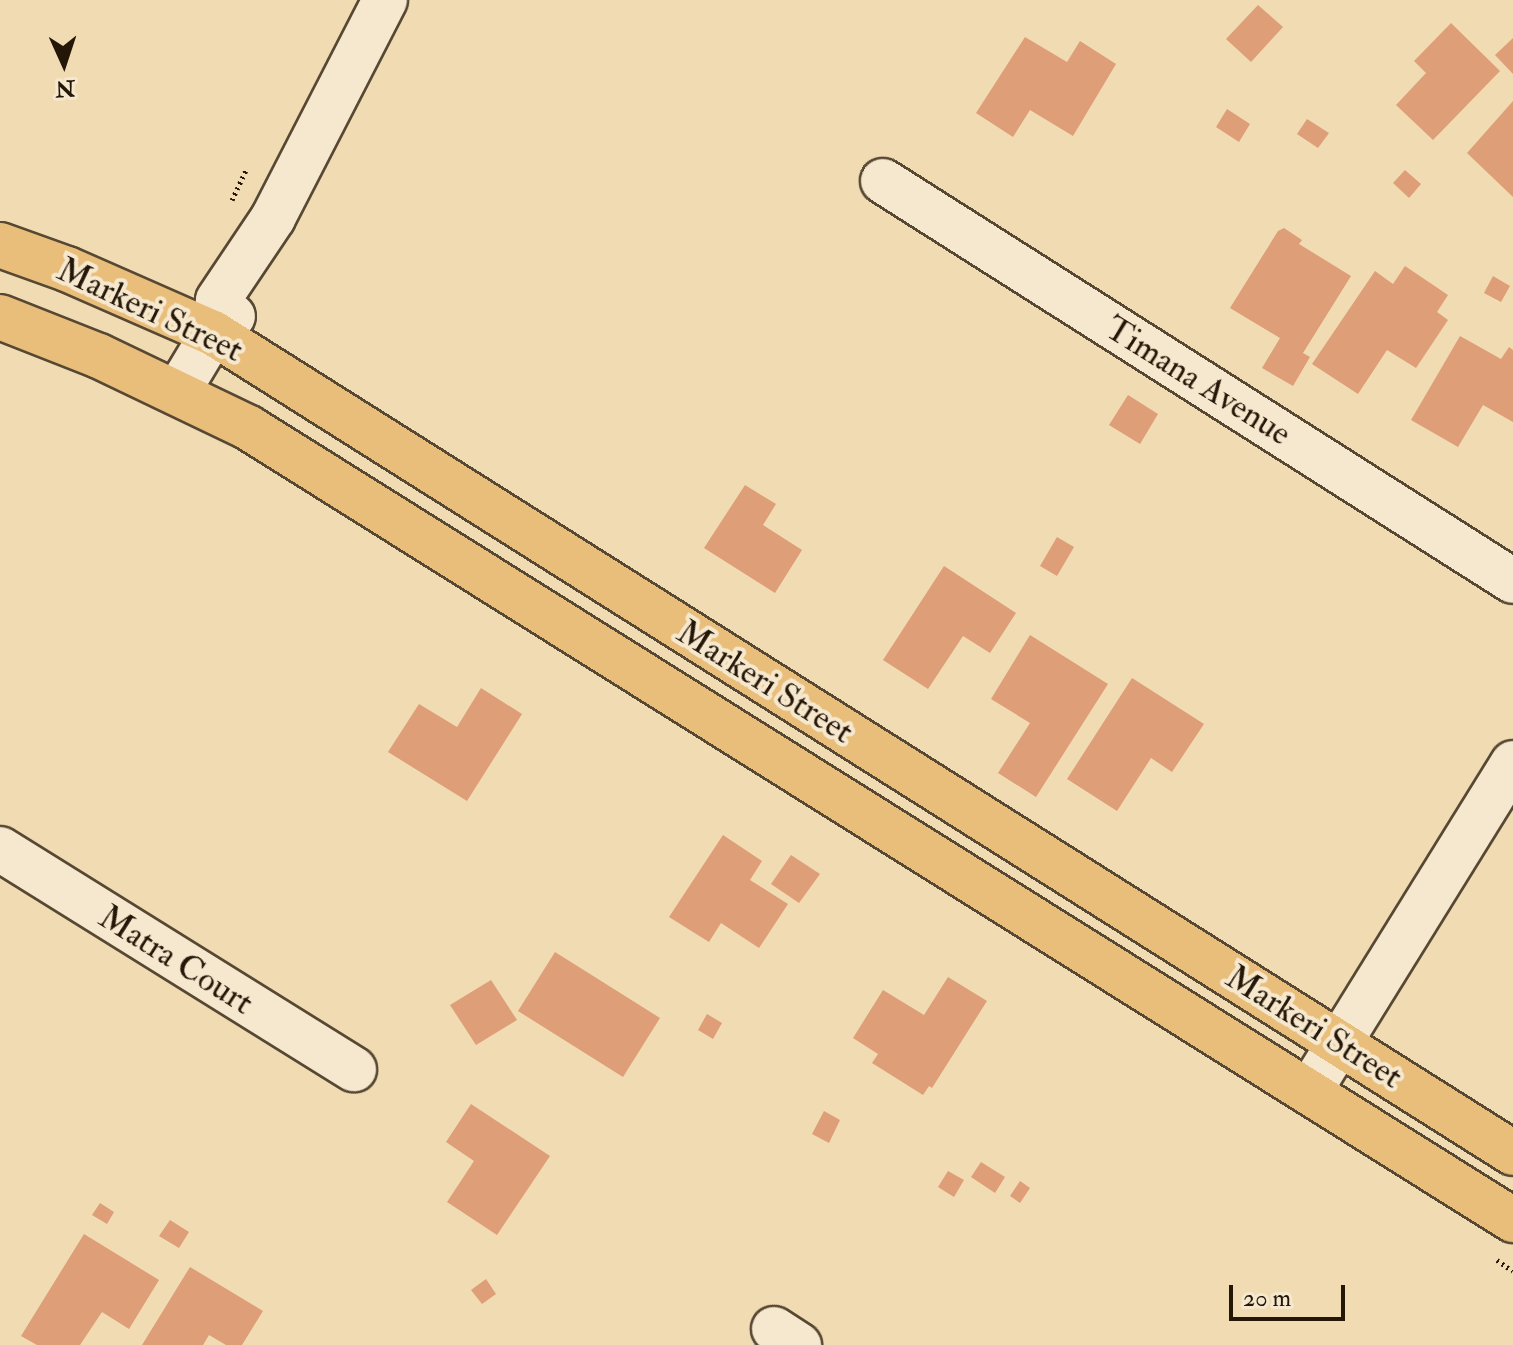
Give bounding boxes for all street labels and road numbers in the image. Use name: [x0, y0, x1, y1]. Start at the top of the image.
street label: Markeri Street: [51, 249, 249, 371]
street label: Timana Avenue: [1098, 308, 1298, 454]
street label: Markeri Street: [669, 612, 861, 752]
street label: Matra Court: [91, 897, 261, 1023]
street label: Markeri Street: [1218, 957, 1410, 1097]

